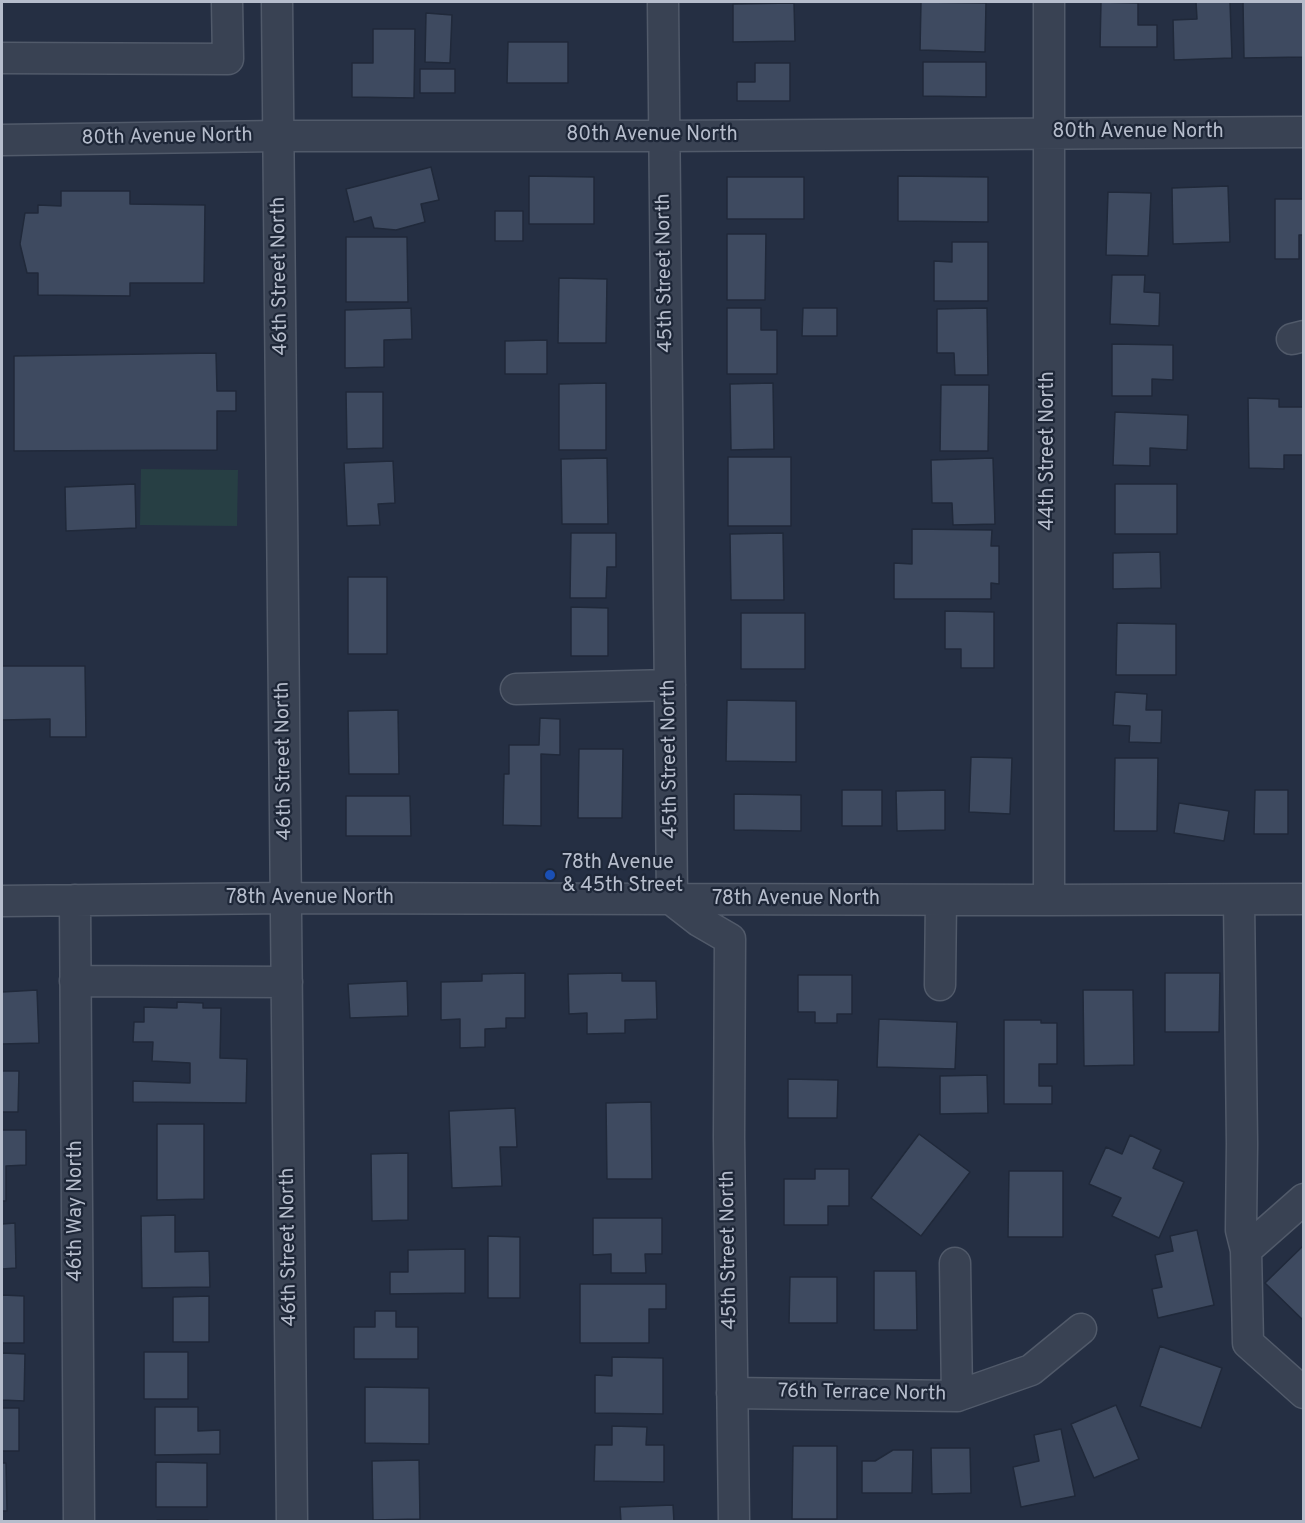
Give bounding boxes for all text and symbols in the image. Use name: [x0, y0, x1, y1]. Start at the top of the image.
street label: 80th Avenue North: [1052, 121, 1224, 145]
street label: 80th Avenue North: [566, 124, 738, 148]
street label: 80th Avenue North: [81, 125, 253, 151]
street label: 45th Street North: [653, 193, 679, 353]
street label: 46th Street North: [268, 196, 294, 356]
street label: 44th Street North: [1037, 371, 1061, 531]
street label: 45th Street North: [658, 679, 684, 839]
street label: 46th Street North: [272, 681, 298, 841]
place label: 78th Avenue & 45th Street: [562, 852, 683, 899]
marker: 78th Avenue & 45th Street: [543, 868, 557, 882]
street label: 78th Avenue North: [226, 887, 394, 911]
street label: 78th Avenue North: [712, 888, 880, 912]
street label: 46th Way North: [65, 1140, 89, 1282]
street label: 46th Street North: [277, 1167, 303, 1327]
street label: 45th Street North: [717, 1170, 743, 1330]
street label: 76th Terrace North: [778, 1381, 946, 1407]

